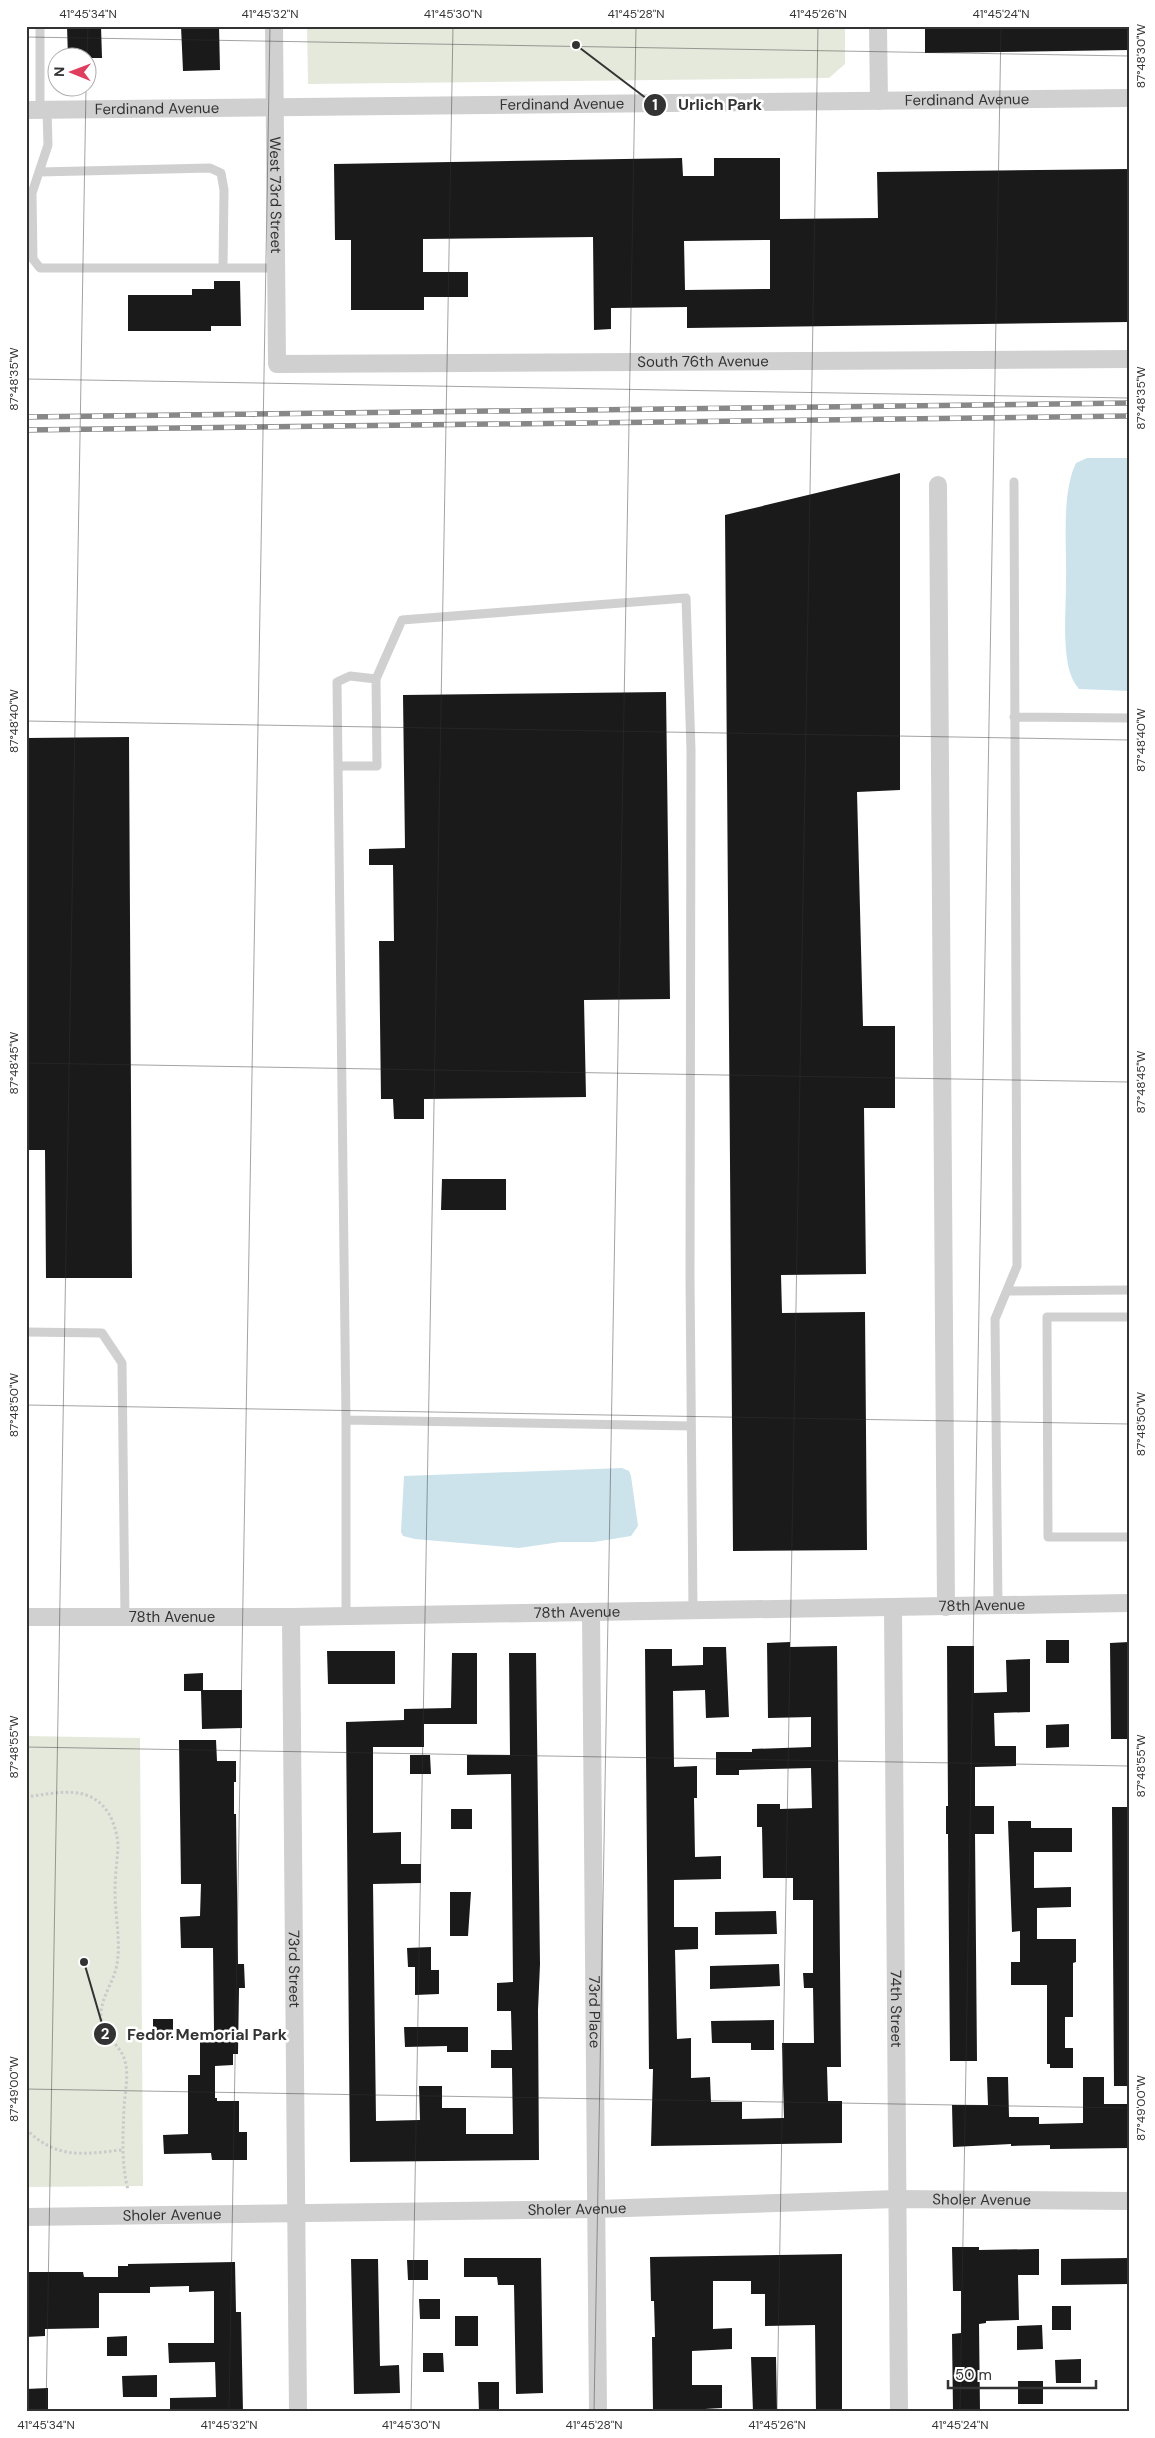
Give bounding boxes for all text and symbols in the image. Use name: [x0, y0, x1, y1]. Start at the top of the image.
text: 41°45'34"N: [59, 6, 117, 22]
text: 41°45'32"N: [241, 6, 299, 22]
text: 41°45'30"N: [424, 6, 482, 22]
text: 41°45'28"N: [607, 6, 665, 22]
text: 41°45'26"N: [789, 6, 847, 22]
text: 41°45'24"N: [972, 6, 1030, 22]
text: 87°48'30"W: [1133, 23, 1149, 88]
north arrow: [48, 48, 98, 98]
text: N: [50, 67, 68, 77]
callout: Urlich Park: [643, 89, 772, 120]
street label: Ferdinand Avenue: [905, 89, 1029, 110]
street label: Ferdinand Avenue: [500, 93, 624, 115]
text: Urlich Park: [678, 94, 763, 115]
text: 1: [652, 95, 658, 115]
street label: Ferdinand Avenue: [95, 98, 219, 119]
street label: West 73rd Street: [265, 136, 286, 254]
text: 87°48'35"W: [6, 347, 22, 411]
street label: South 76th Avenue: [637, 351, 769, 372]
text: 87°48'35"W: [1133, 366, 1149, 430]
text: 87°48'40"W: [6, 689, 22, 753]
text: 87°48'40"W: [1133, 708, 1149, 772]
text: 87°48'45"W: [6, 1031, 22, 1094]
text: 87°48'45"W: [1133, 1050, 1149, 1113]
text: 87°48'50"W: [6, 1372, 22, 1437]
text: 87°48'50"W: [1133, 1391, 1149, 1456]
street label: 78th Avenue: [939, 1595, 1025, 1616]
street label: 78th Avenue: [534, 1602, 620, 1623]
street label: 78th Avenue: [129, 1607, 215, 1627]
text: 87°48'55"W: [6, 1715, 22, 1779]
text: 87°48'55"W: [1133, 1734, 1149, 1798]
street label: 73rd Street: [284, 1930, 304, 2008]
street label: 74th Street: [886, 1970, 906, 2048]
street label: 73rd Place: [584, 1976, 605, 2048]
callout: Fedor Memorial Park: [92, 2018, 297, 2049]
text: 2: [101, 2024, 110, 2044]
text: Fedor Memorial Park: [127, 2024, 288, 2045]
text: 87°49'00"W: [6, 2056, 22, 2122]
text: 87°49'00"W: [1133, 2075, 1149, 2141]
street label: Sholer Avenue: [932, 2189, 1031, 2210]
street label: Sholer Avenue: [527, 2198, 627, 2220]
street label: Sholer Avenue: [122, 2204, 221, 2226]
scale bar: [948, 2358, 1095, 2390]
text: 50 m: [955, 2365, 992, 2385]
text: 41°45'34"N: [17, 2417, 75, 2433]
text: 41°45'32"N: [200, 2417, 258, 2433]
text: 41°45'30"N: [382, 2417, 440, 2433]
text: 41°45'28"N: [565, 2417, 623, 2433]
text: 41°45'26"N: [748, 2417, 806, 2433]
text: 41°45'24"N: [931, 2417, 989, 2433]

